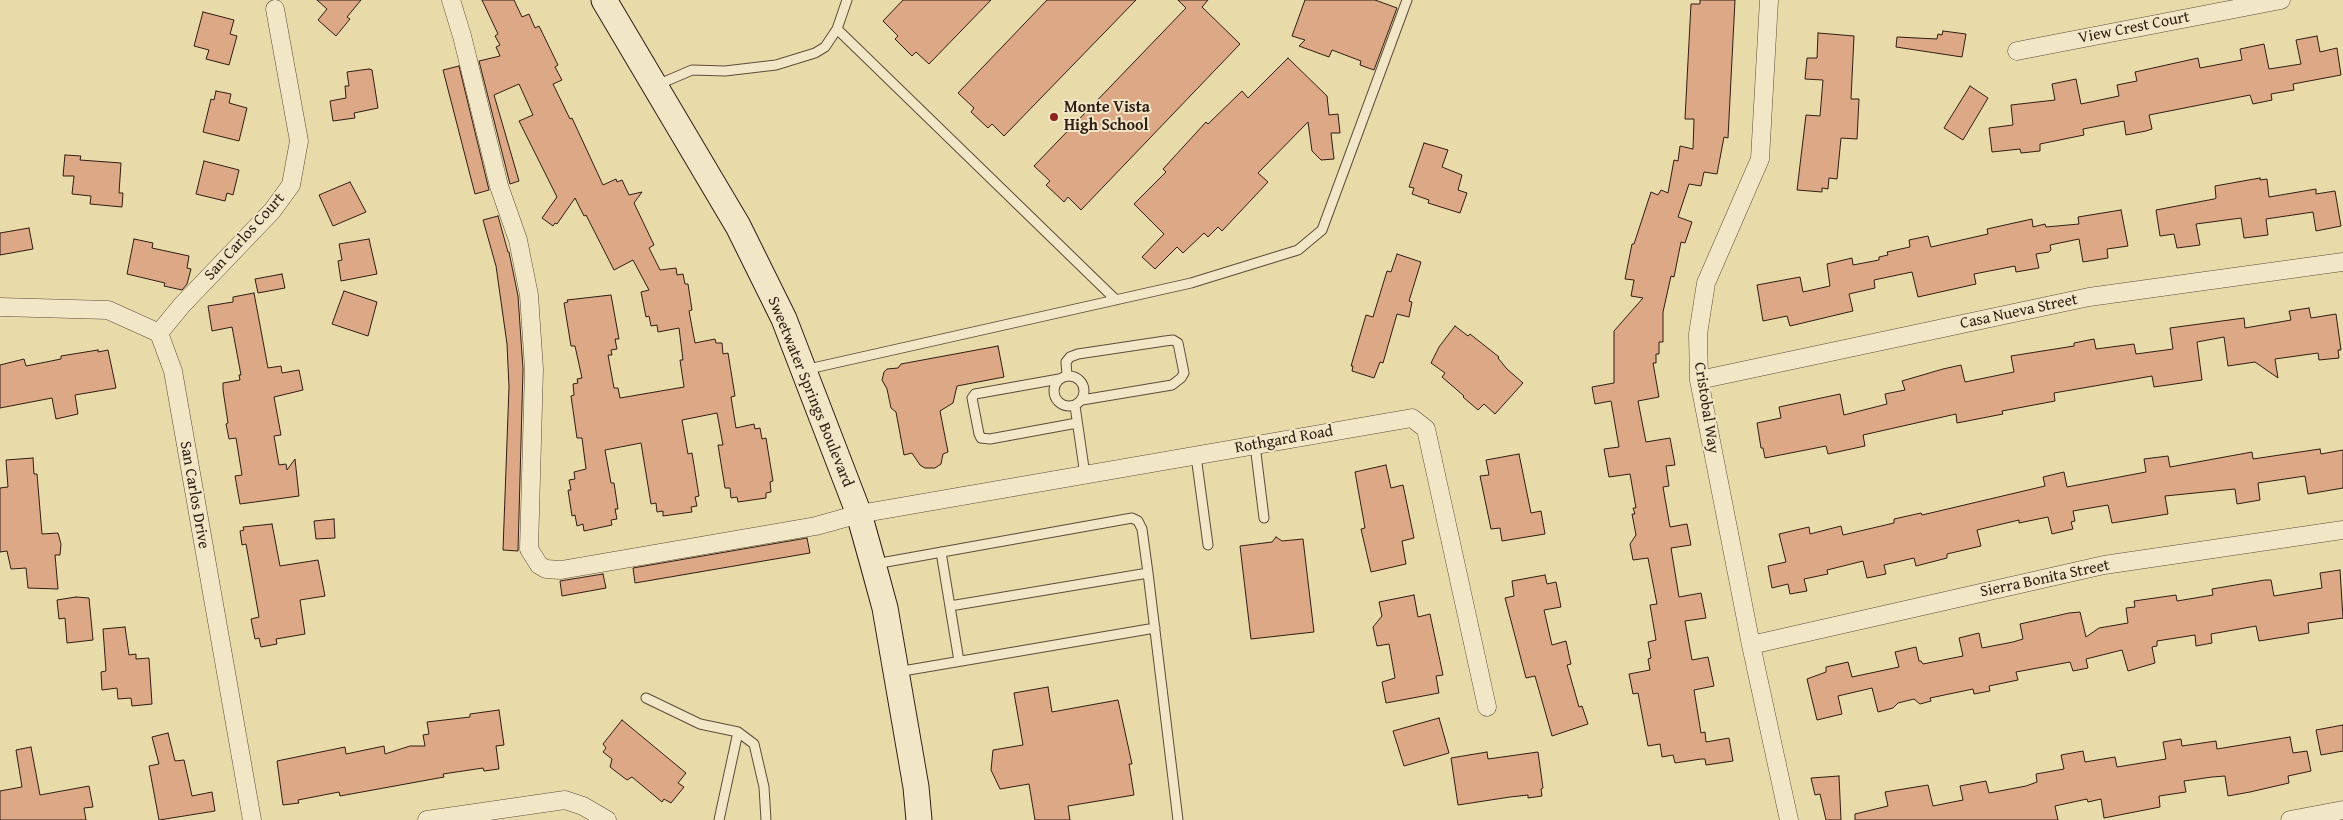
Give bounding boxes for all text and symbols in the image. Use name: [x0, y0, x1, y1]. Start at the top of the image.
street label: View Crest Court: [2077, 8, 2191, 48]
place label: Monte Vista High School: [1064, 98, 1150, 136]
marker: Monte Vista High School: [1048, 111, 1060, 123]
street label: San Carlos Court: [201, 189, 289, 285]
street label: Casa Nueva Street: [1959, 290, 2079, 334]
street label: Sweetwater Springs Boulevard: [763, 294, 857, 490]
street label: Cristobal Way: [1689, 361, 1723, 455]
street label: Rothgard Road: [1233, 422, 1335, 458]
street label: San Carlos Drive: [175, 440, 213, 550]
street label: Sierra Bonita Street: [1979, 556, 2111, 602]

